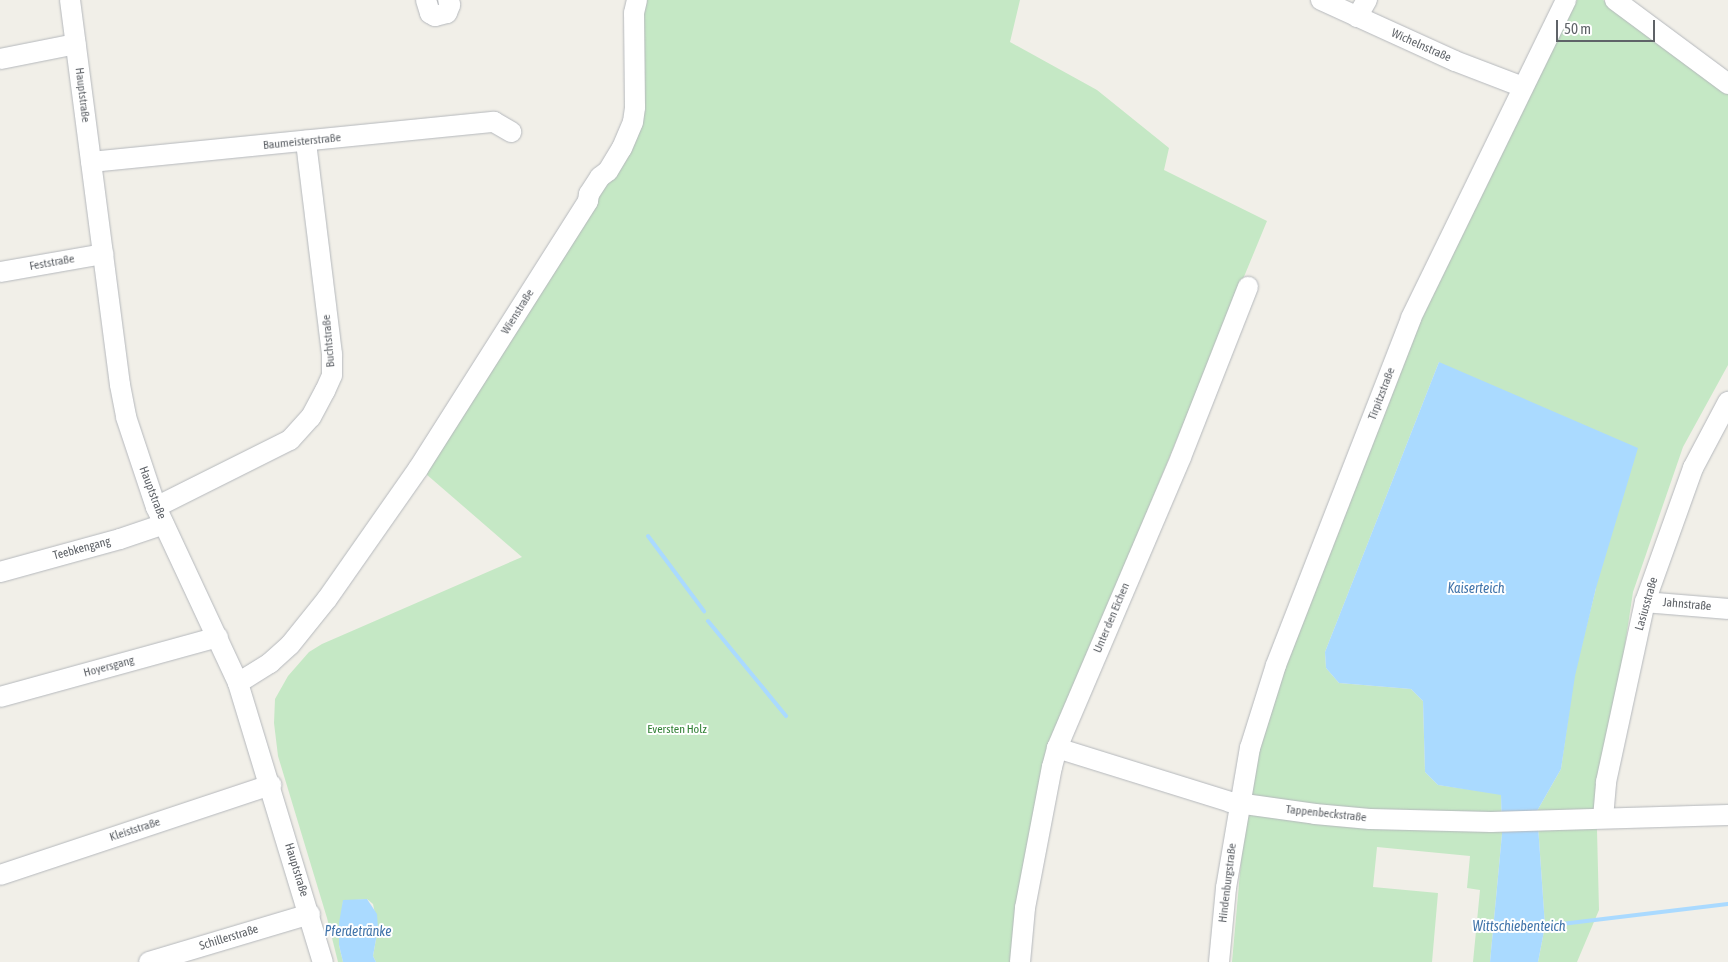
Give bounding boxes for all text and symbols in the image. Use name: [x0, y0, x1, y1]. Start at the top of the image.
scale bar: [1558, 10, 1657, 42]
text: 50 m: [1564, 20, 1591, 37]
street label: Wichelnstraße: [1389, 26, 1453, 66]
street label: Hauptstraße: [71, 67, 93, 123]
street label: Baumeisterstraße: [262, 131, 342, 153]
street label: Feststraße: [28, 252, 76, 274]
street label: Wienstraße: [499, 287, 537, 337]
street label: Buchtstraße: [320, 314, 338, 368]
street label: Tirpitzstraße: [1365, 366, 1399, 422]
street label: Hauptstraße: [135, 465, 169, 521]
street label: Teebkengang: [52, 534, 112, 564]
street label: Lasiusstraße: [1633, 576, 1661, 632]
water label: Kaiserteich: [1447, 580, 1505, 596]
street label: Unter den Eichen: [1091, 581, 1133, 655]
street label: Jahnstraße: [1662, 596, 1712, 614]
street label: Hoyersgang: [82, 653, 136, 681]
park label: Eversten Holz: [647, 723, 707, 737]
street label: Tappenbeckstraße: [1285, 803, 1367, 825]
street label: Kleiststraße: [108, 815, 162, 845]
street label: Hauptstraße: [281, 842, 311, 898]
street label: Hindenburgstraße: [1216, 842, 1240, 924]
water label: Wittschiebenteich: [1472, 918, 1566, 934]
street label: Schillerstraße: [198, 922, 260, 954]
water label: Pferdetränke: [324, 923, 392, 939]

